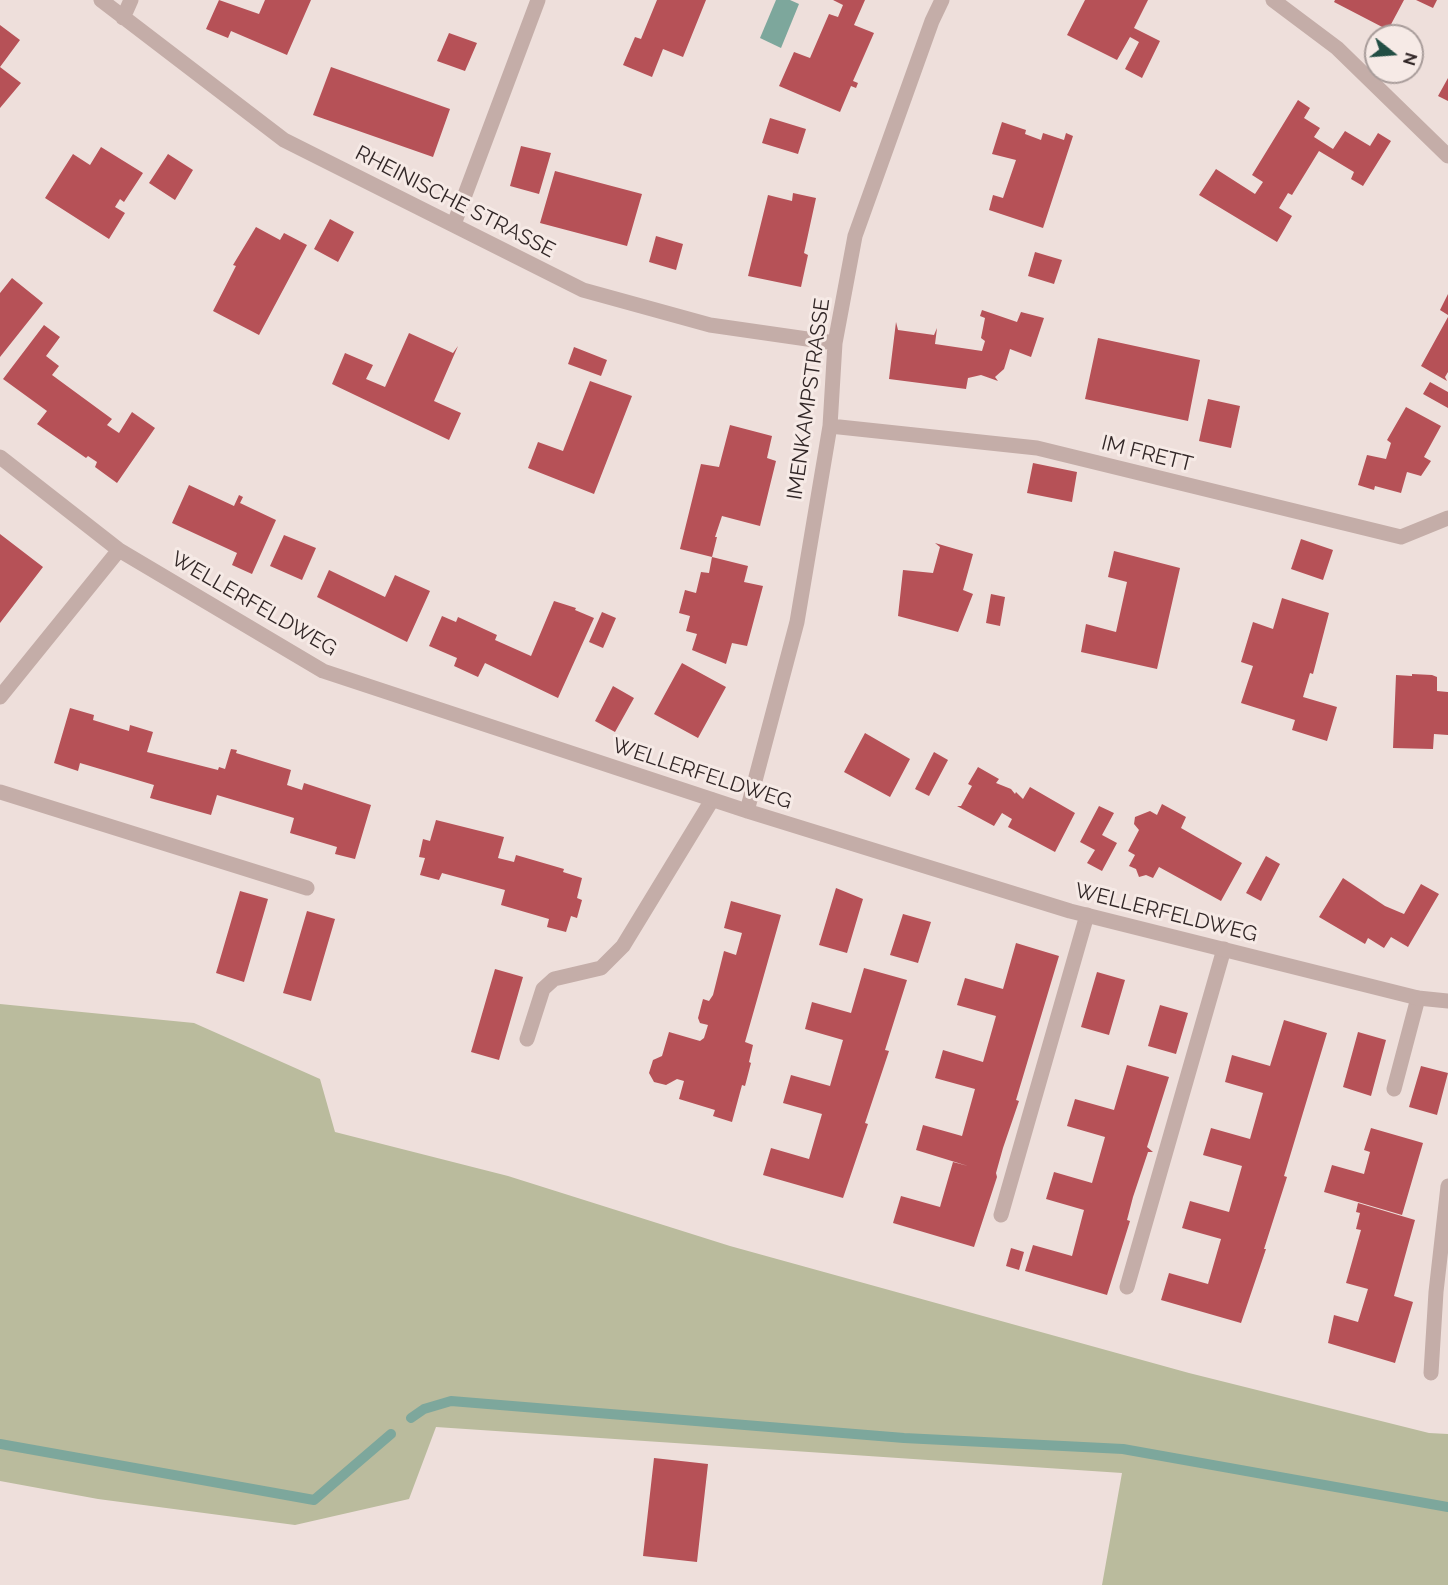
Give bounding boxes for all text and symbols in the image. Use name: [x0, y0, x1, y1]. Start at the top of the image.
north arrow: [1364, 24, 1424, 84]
text: N: [1399, 50, 1421, 67]
street label: RHEINISCHE STRASSE: [351, 141, 559, 263]
street label: IMENKAMPSTRASSE: [782, 297, 836, 501]
street label: IM FRETT: [1099, 430, 1195, 478]
street label: WELLERFELDWEG: [167, 546, 341, 662]
street label: WELLERFELDWEG: [609, 733, 795, 815]
street label: WELLERFELDWEG: [1072, 878, 1260, 948]

